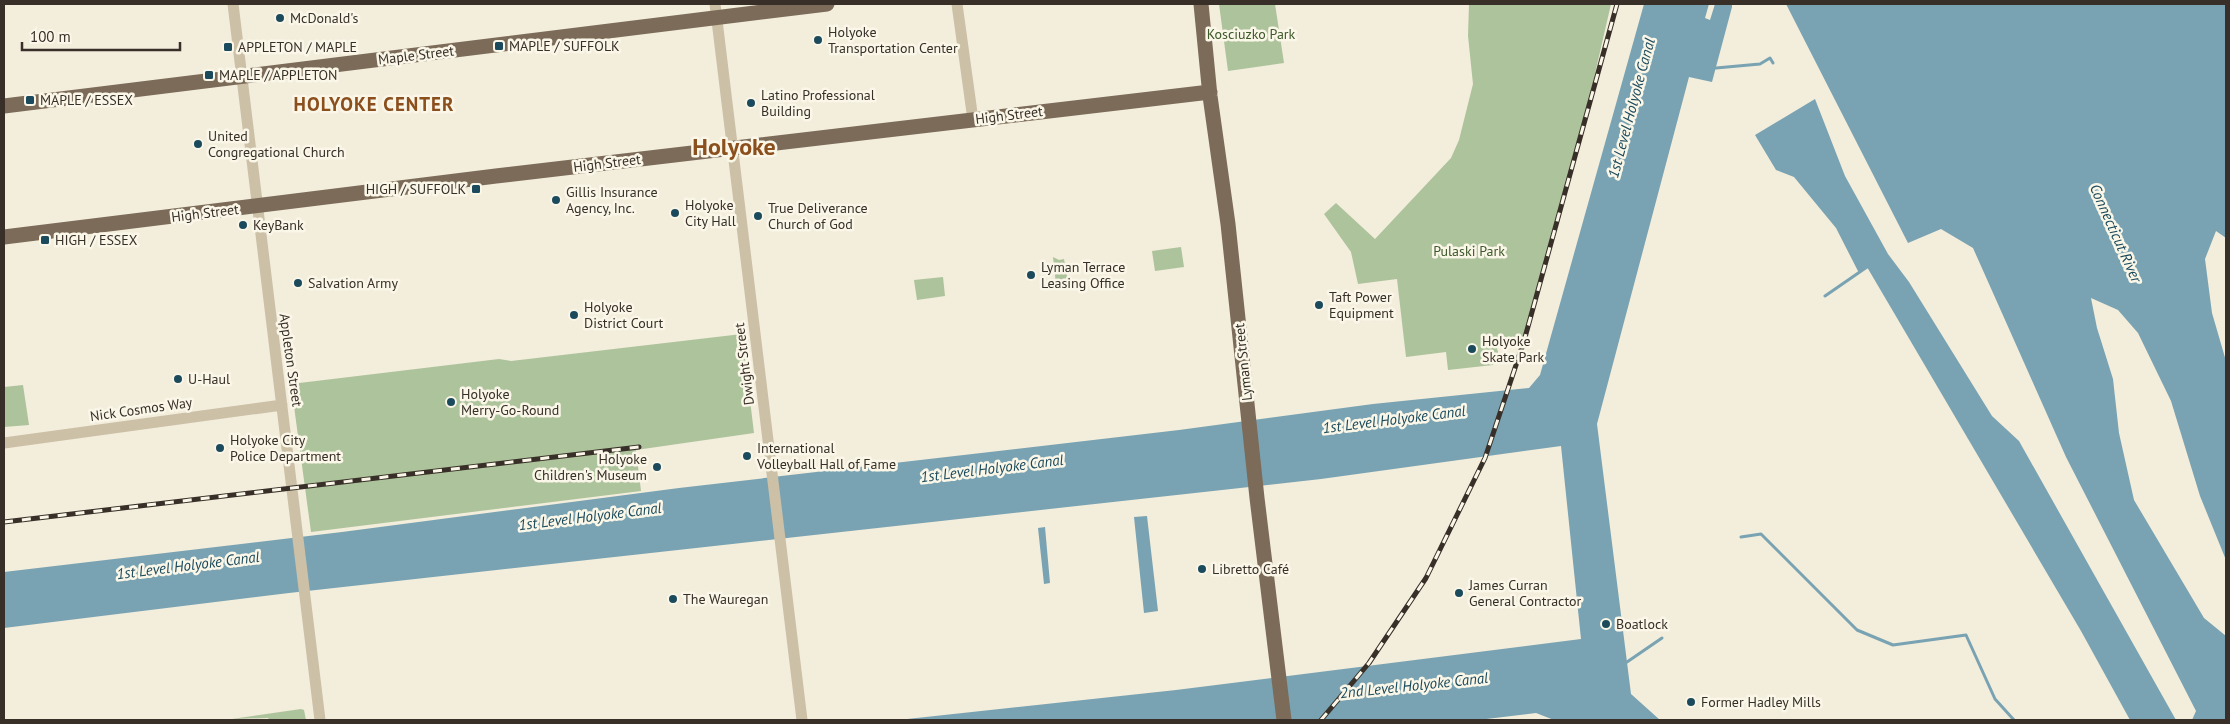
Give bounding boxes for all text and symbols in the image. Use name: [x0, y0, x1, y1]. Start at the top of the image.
place label: McDonald's: [290, 9, 358, 27]
marker: McDonald's: [274, 12, 286, 24]
scale bar: [22, 20, 180, 52]
place label: Holyoke Transportation Center: [828, 23, 958, 57]
park label: Kosciuzko Park: [1207, 25, 1296, 43]
text: 100 m: [30, 27, 71, 46]
marker: Holyoke Transportation Center: [812, 34, 824, 46]
water label: 1st Level Holyoke Canal: [1603, 36, 1659, 180]
place label: MAPLE / SUFFOLK: [509, 37, 620, 55]
place label: APPLETON / MAPLE: [238, 38, 357, 56]
marker: MAPLE / SUFFOLK: [493, 40, 505, 52]
marker: APPLETON / MAPLE: [222, 41, 234, 53]
street label: Maple Street: [377, 41, 455, 69]
place label: MAPLE / APPLETON: [219, 66, 338, 84]
marker: MAPLE / APPLETON: [203, 69, 215, 81]
place label: Latino Professional Building: [761, 86, 875, 120]
place label: MAPLE / ESSEX: [40, 91, 133, 109]
district label: HOLYOKE CENTER: [294, 92, 454, 116]
marker: MAPLE / ESSEX: [24, 94, 36, 106]
marker: Latino Professional Building: [745, 97, 757, 109]
street label: High Street: [974, 102, 1044, 128]
place label: United Congregational Church: [208, 127, 345, 161]
district label: Holyoke: [692, 131, 776, 162]
marker: United Congregational Church: [192, 138, 204, 150]
street label: High Street: [572, 150, 642, 176]
place label: HIGH / SUFFOLK: [366, 180, 466, 198]
water label: Connecticut River: [2086, 181, 2147, 286]
marker: HIGH / SUFFOLK: [470, 183, 482, 195]
place label: Gillis Insurance Agency, Inc.: [566, 183, 658, 217]
marker: Gillis Insurance Agency, Inc.: [550, 194, 562, 206]
place label: Holyoke City Hall: [685, 196, 736, 230]
place label: True Deliverance Church of God: [768, 199, 868, 233]
street label: High Street: [170, 200, 240, 226]
marker: Holyoke City Hall: [669, 207, 681, 219]
marker: True Deliverance Church of God: [752, 210, 764, 222]
place label: KeyBank: [253, 216, 304, 234]
marker: KeyBank: [237, 219, 249, 231]
place label: HIGH / ESSEX: [55, 231, 138, 249]
marker: HIGH / ESSEX: [39, 234, 51, 246]
park label: Pulaski Park: [1433, 242, 1505, 260]
place label: Lyman Terrace Leasing Office: [1041, 258, 1125, 292]
marker: Lyman Terrace Leasing Office: [1025, 269, 1037, 281]
place label: Salvation Army: [308, 274, 398, 292]
marker: Salvation Army: [292, 277, 304, 289]
place label: Taft Power Equipment: [1329, 288, 1394, 322]
place label: Holyoke District Court: [584, 298, 664, 332]
marker: Taft Power Equipment: [1313, 299, 1325, 311]
marker: Holyoke District Court: [568, 309, 580, 321]
street label: Appleton Street: [276, 312, 306, 408]
street label: Dwight Street: [730, 322, 758, 406]
street label: Lyman Street: [1230, 322, 1256, 402]
place label: Holyoke Skate Park: [1482, 332, 1545, 366]
marker: Holyoke Skate Park: [1466, 343, 1478, 355]
place label: U-Haul: [188, 370, 230, 388]
marker: U-Haul: [172, 373, 184, 385]
place label: Holyoke Merry-Go-Round: [461, 385, 559, 419]
street label: Nick Cosmos Way: [89, 393, 194, 425]
marker: Holyoke Merry-Go-Round: [445, 396, 457, 408]
water label: 1st Level Holyoke Canal: [1321, 401, 1467, 437]
place label: Holyoke City Police Department: [230, 431, 341, 465]
place label: International Volleyball Hall of Fame: [756, 439, 896, 473]
marker: Holyoke City Police Department: [214, 442, 226, 454]
place label: Holyoke Children's Museum: [534, 450, 647, 484]
marker: International Volleyball Hall of Fame: [741, 450, 753, 462]
water label: 1st Level Holyoke Canal: [919, 450, 1065, 486]
marker: Holyoke Children's Museum: [651, 461, 663, 473]
water label: 1st Level Holyoke Canal: [517, 498, 663, 534]
water label: 1st Level Holyoke Canal: [115, 547, 261, 583]
place label: Libretto Café: [1212, 560, 1289, 578]
marker: Libretto Café: [1196, 563, 1208, 575]
place label: James Curran General Contractor: [1468, 576, 1582, 610]
marker: James Curran General Contractor: [1453, 587, 1465, 599]
place label: The Wauregan: [683, 590, 768, 608]
marker: The Wauregan: [667, 593, 679, 605]
place label: Boatlock: [1616, 615, 1668, 633]
marker: Boatlock: [1600, 618, 1612, 630]
water label: 2nd Level Holyoke Canal: [1339, 668, 1489, 702]
place label: Former Hadley Mills: [1701, 693, 1821, 711]
marker: Former Hadley Mills: [1685, 696, 1697, 708]

